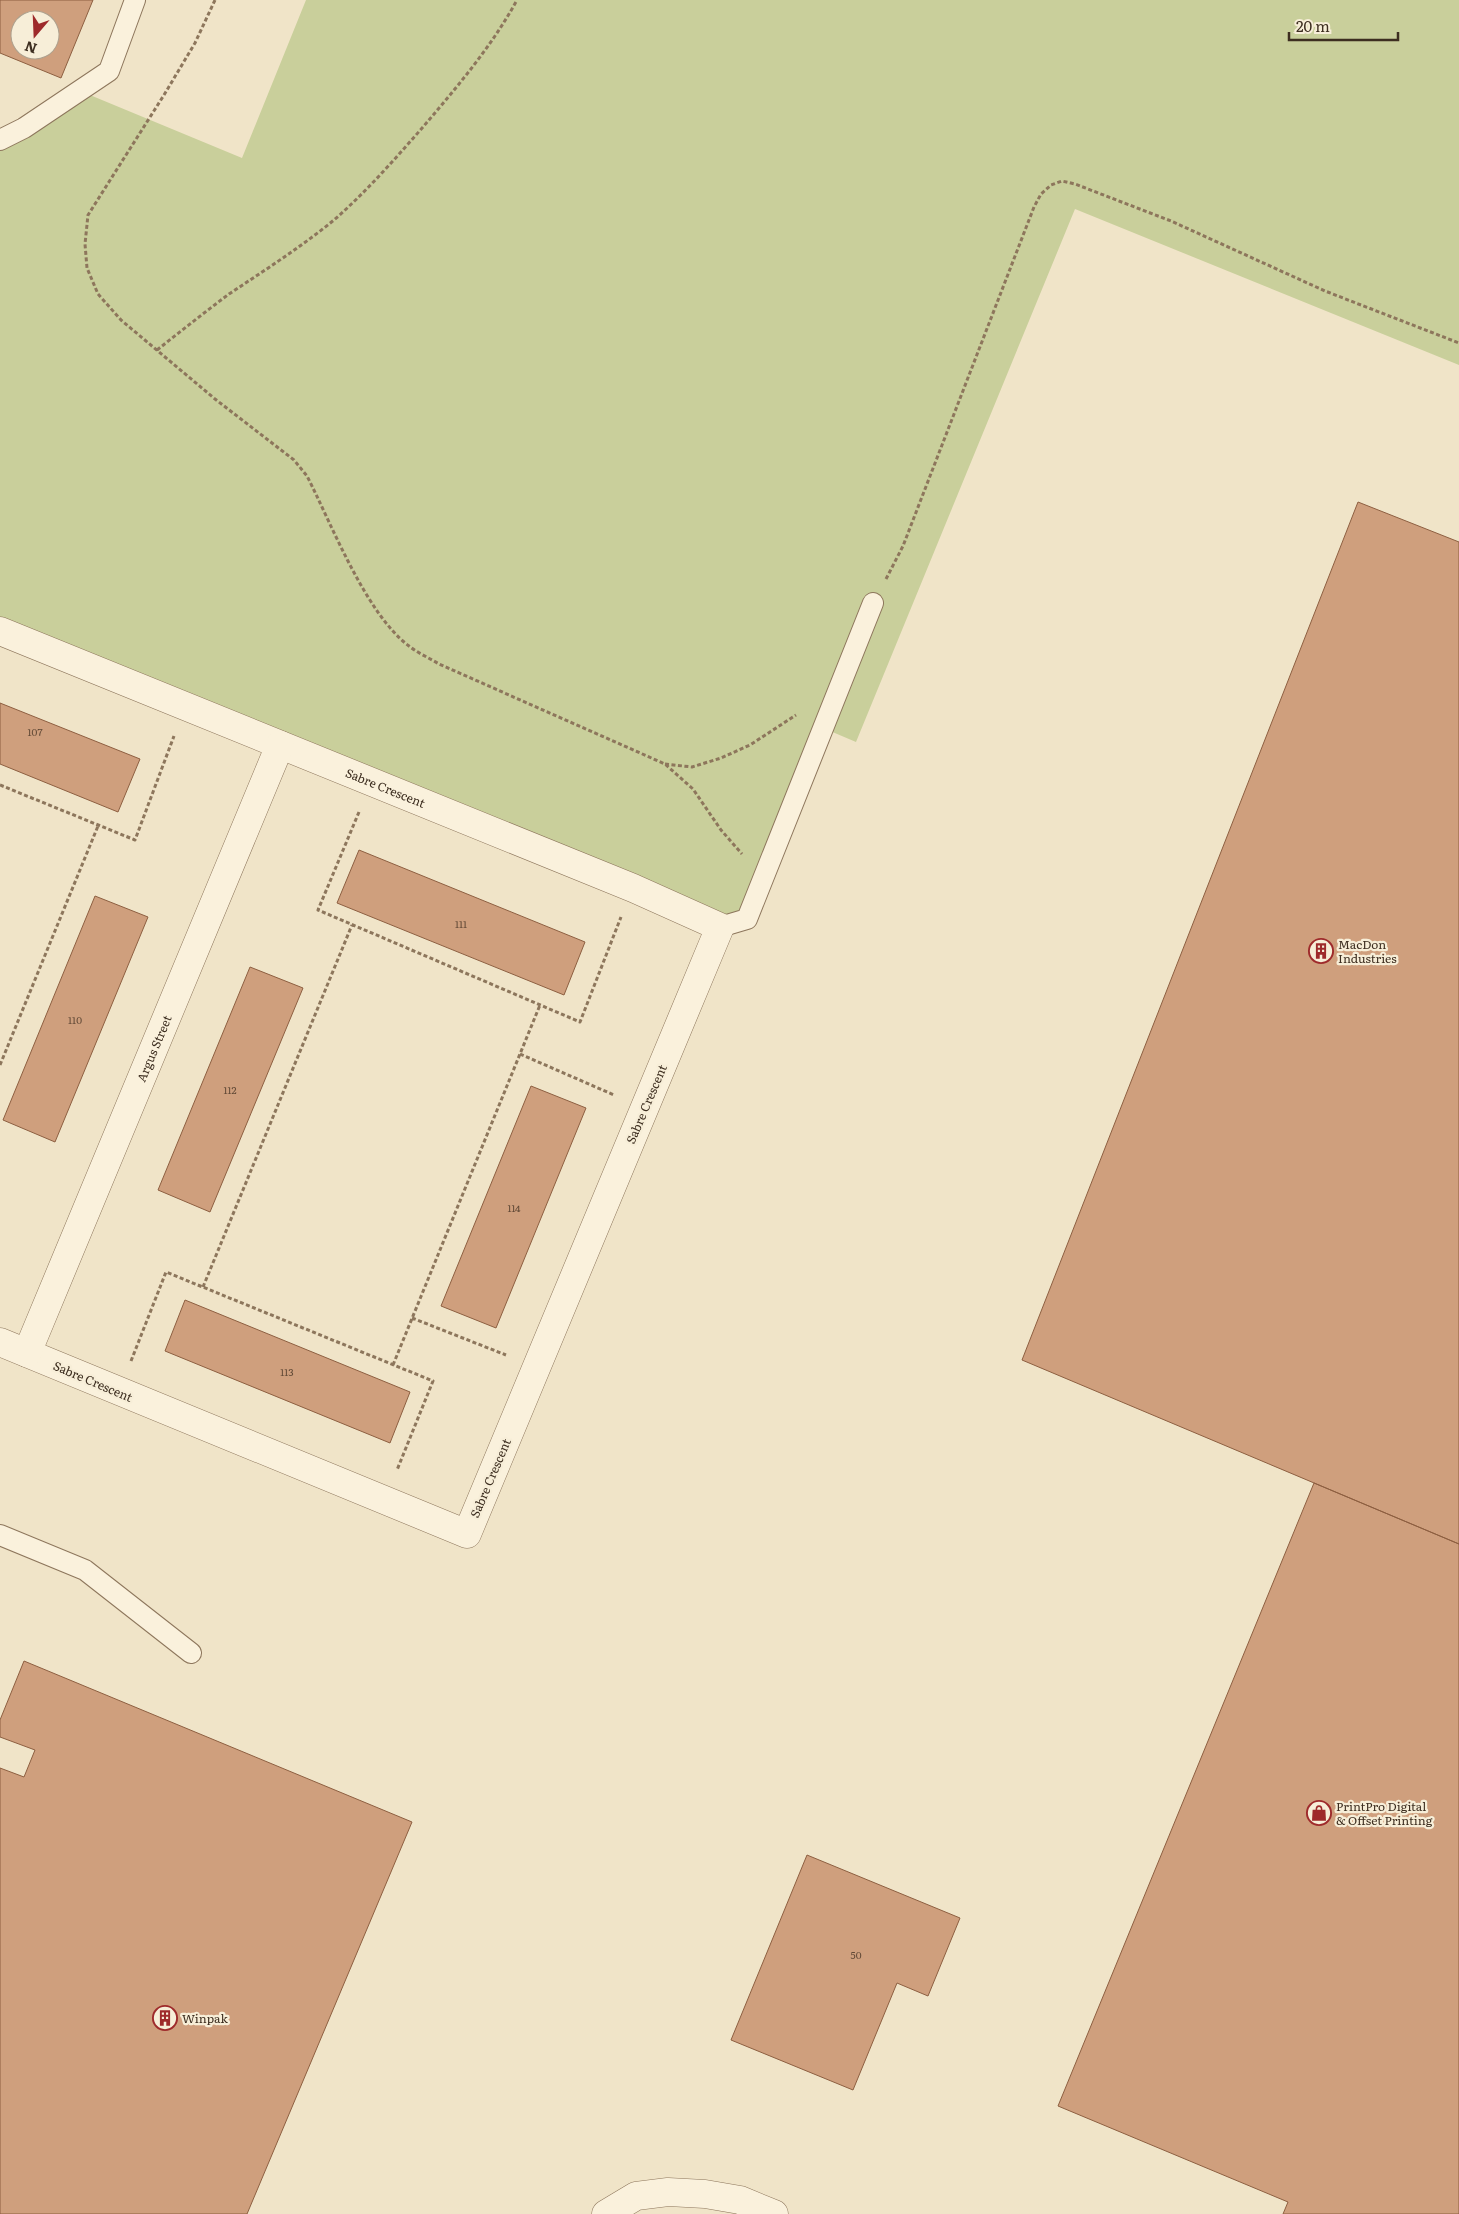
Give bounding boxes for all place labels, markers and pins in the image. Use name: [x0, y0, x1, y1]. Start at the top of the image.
place label: MacDon Industries: [1338, 935, 1397, 967]
building icon: MacDon Industries: [1308, 938, 1334, 964]
place label: PrintPro Digital & Offset Printing: [1336, 1797, 1433, 1829]
shop icon: PrintPro Digital & Offset Printing: [1306, 1800, 1332, 1826]
building icon: Winpak: [152, 2005, 178, 2031]
place label: Winpak: [182, 2009, 229, 2027]

